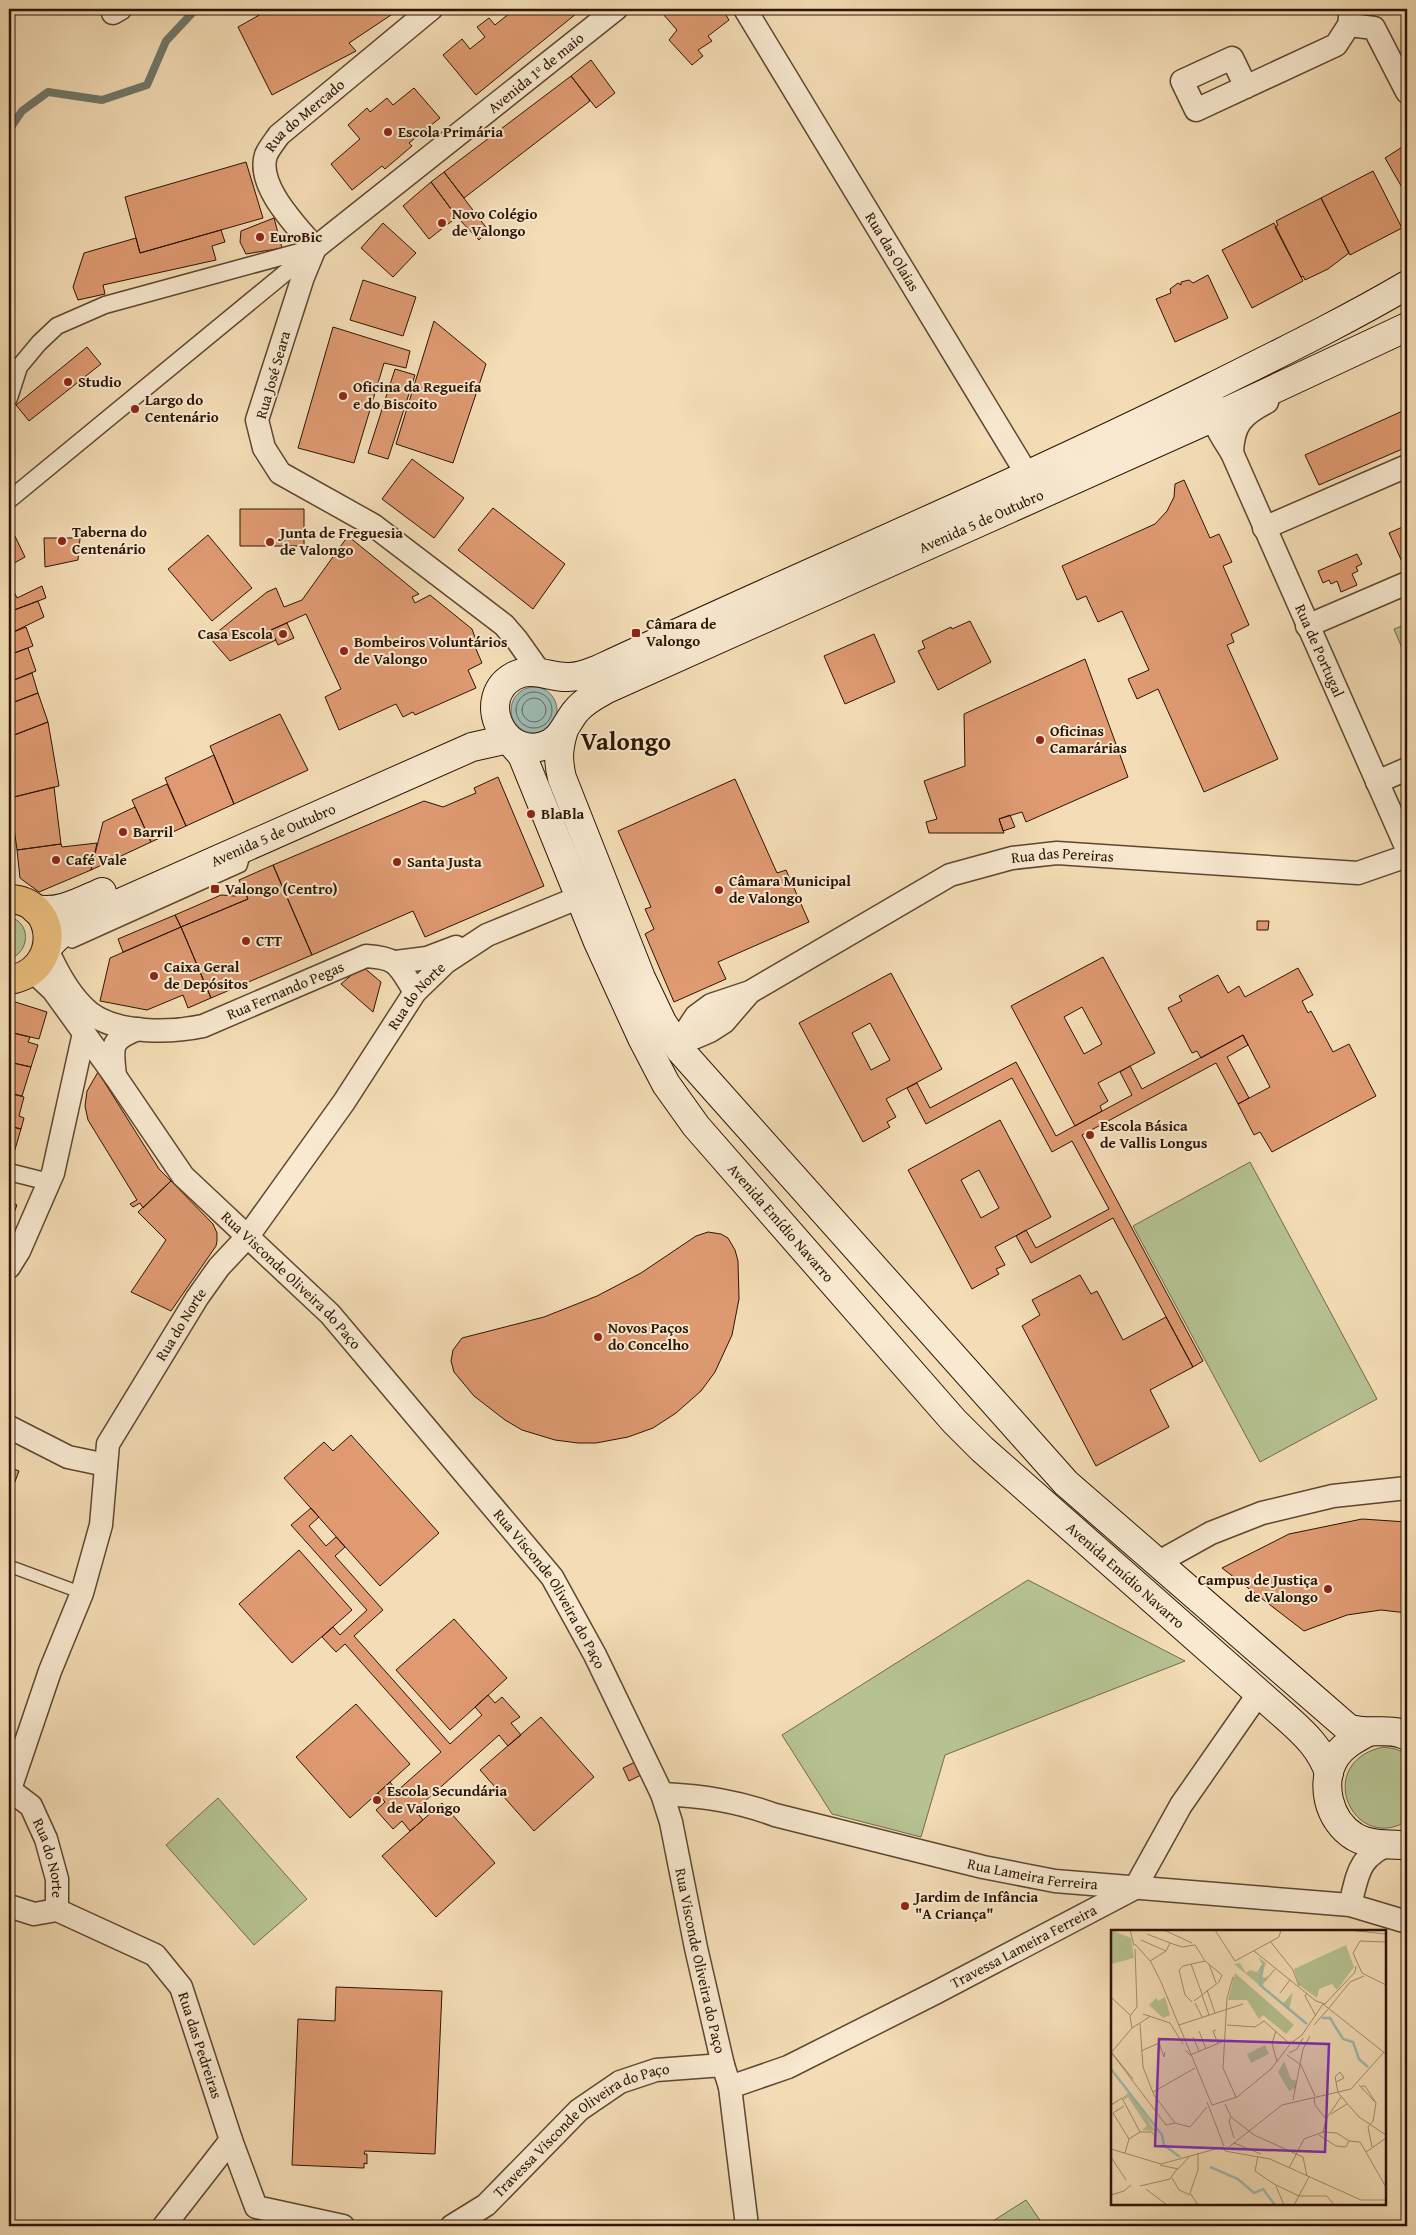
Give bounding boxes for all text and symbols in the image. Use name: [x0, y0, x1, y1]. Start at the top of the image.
street label: Avenida 1º de maio: [483, 27, 588, 118]
street label: Rua do Mercado: [259, 74, 349, 156]
place label: Escola Primária: [398, 121, 503, 142]
marker: Escola Primária: [382, 126, 394, 138]
place label: Novo Colégio de Valongo: [452, 203, 537, 241]
street label: Rua das Olaias: [861, 208, 925, 295]
marker: Novo Colégio de Valongo: [436, 217, 448, 229]
place label: EuroBic: [270, 226, 322, 247]
marker: EuroBic: [254, 231, 266, 243]
street label: Rua José Seara: [250, 329, 295, 421]
place label: Studio: [78, 371, 121, 392]
marker: Studio: [62, 376, 74, 388]
place label: Oficina da Regueifa e do Biscoito: [353, 376, 482, 414]
place label: Largo do Centenário: [145, 389, 219, 427]
marker: Oficina da Regueifa e do Biscoito: [337, 390, 349, 402]
marker: Largo do Centenário: [129, 403, 141, 415]
street label: Avenida 5 de Outubro: [915, 484, 1047, 558]
place label: Taberna do Centenário: [72, 521, 147, 559]
place label: Junta de Freguesia de Valongo: [277, 522, 403, 560]
marker: Taberna do Centenário: [56, 535, 68, 547]
marker: Junta de Freguesia de Valongo: [264, 536, 276, 548]
street label: Rua de Portugal: [1290, 601, 1350, 700]
place label: Câmara de Valongo: [646, 613, 716, 651]
place label: Casa Escola: [198, 623, 273, 644]
marker: Câmara de Valongo: [630, 627, 642, 639]
marker: Casa Escola: [277, 628, 289, 640]
place label: Bombeiros Voluntários de Valongo: [354, 631, 507, 669]
marker: Bombeiros Voluntários de Valongo: [338, 645, 350, 657]
place label: Oficinas Camarárias: [1050, 720, 1127, 758]
district label: Valongo: [581, 723, 671, 759]
marker: Oficinas Camarárias: [1034, 734, 1046, 746]
street label: Avenida 5 de Outubro: [207, 798, 339, 871]
place label: BlaBla: [541, 803, 585, 824]
marker: BlaBla: [525, 808, 537, 820]
place label: Barril: [133, 821, 173, 842]
marker: Barril: [117, 826, 129, 838]
street label: Rua das Pereiras: [1010, 842, 1114, 868]
place label: Café Vale: [66, 849, 127, 870]
place label: Santa Justa: [407, 851, 482, 872]
marker: Café Vale: [50, 854, 62, 866]
marker: Santa Justa: [391, 856, 403, 868]
place label: Câmara Municipal de Valongo: [729, 870, 851, 908]
place label: Valongo (Centro): [225, 878, 338, 899]
marker: Valongo (Centro): [209, 883, 221, 895]
marker: Câmara Municipal de Valongo: [713, 884, 725, 896]
place label: CTT: [256, 930, 282, 951]
marker: CTT: [240, 935, 252, 947]
place label: Caixa Geral de Depósitos: [164, 956, 248, 994]
street label: Rua Fernando Pegas: [223, 956, 347, 1025]
street label: Rua do Norte: [382, 957, 450, 1034]
marker: Caixa Geral de Depósitos: [148, 970, 160, 982]
place label: Escola Básica de Vallis Longus: [1100, 1115, 1207, 1153]
marker: Escola Básica de Vallis Longus: [1084, 1129, 1096, 1141]
street label: Avenida Emídio Navarro: [723, 1159, 839, 1287]
street label: Rua Visconde Oliveira do Paço: [217, 1206, 367, 1354]
street label: Rua do Norte: [150, 1283, 211, 1365]
place label: Novos Paços do Concelho: [608, 1317, 689, 1355]
marker: Novos Paços do Concelho: [592, 1331, 604, 1343]
street label: Rua Visconde Oliveira do Paço: [489, 1504, 611, 1672]
street label: Avenida Emídio Navarro: [1062, 1517, 1190, 1633]
place label: Campus de Justiça de Valongo: [1198, 1569, 1318, 1607]
marker: Campus de Justiça de Valongo: [1322, 1583, 1334, 1595]
place label: Escola Secundária de Valongo: [387, 1780, 507, 1818]
marker: Escola Secundária de Valongo: [371, 1794, 383, 1806]
street label: Rua do Norte: [28, 1815, 68, 1898]
street label: Rua Lameira Ferreira: [965, 1853, 1099, 1894]
street label: Rua Visconde Oliveira do Paço: [670, 1866, 731, 2056]
place label: Jardim de Infância "A Criança": [912, 1886, 1039, 1924]
street label: Travessa Lameira Ferreira: [947, 1899, 1100, 1993]
marker: Jardim de Infância "A Criança": [899, 1900, 911, 1912]
inset map: [1111, 1930, 1386, 2205]
street label: Rua das Pedreiras: [173, 1989, 228, 2101]
street label: Travessa Visconde Oliveira do Paço: [488, 2058, 670, 2202]

